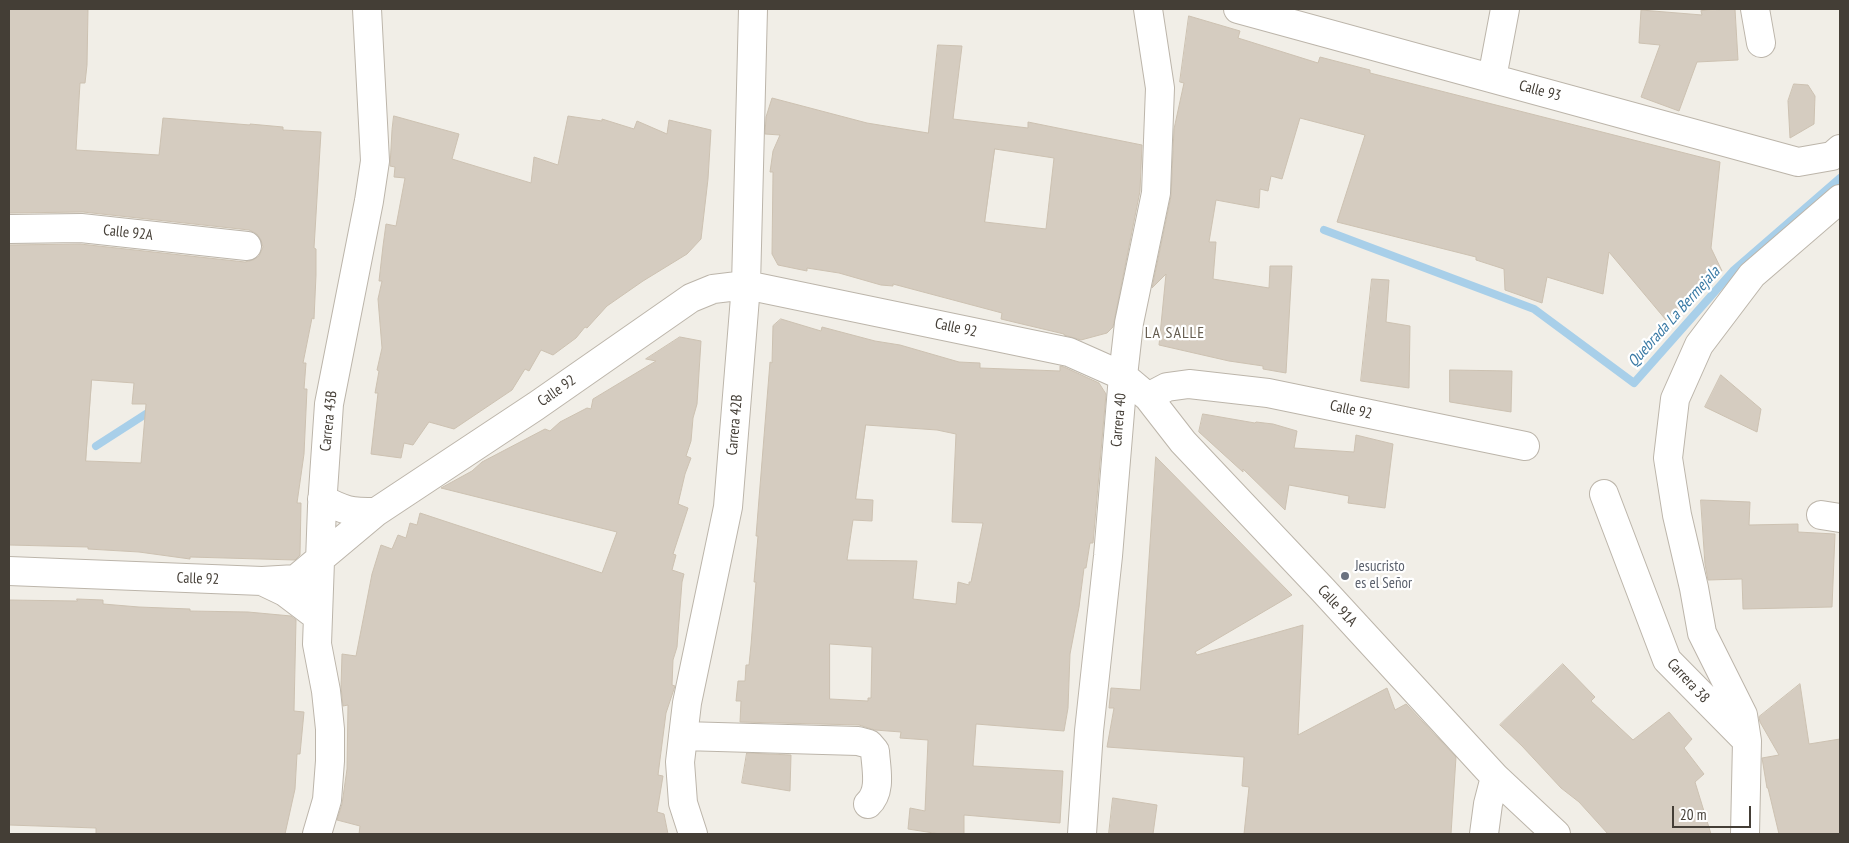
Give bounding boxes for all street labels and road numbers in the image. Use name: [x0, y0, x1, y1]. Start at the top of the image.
street label: Calle 93: [1517, 77, 1563, 105]
street label: Calle 92A: [102, 221, 154, 245]
street label: Calle 92: [933, 315, 979, 341]
street label: Calle 92: [534, 371, 580, 411]
street label: Carrera 43B: [317, 390, 341, 452]
street label: Carrera 40: [1108, 392, 1130, 448]
street label: Carrera 42B: [723, 394, 747, 456]
street label: Calle 92: [1328, 397, 1374, 423]
street label: Calle 92: [176, 569, 220, 589]
street label: Calle 91A: [1313, 582, 1361, 630]
street label: Carrera 38: [1663, 655, 1713, 707]

